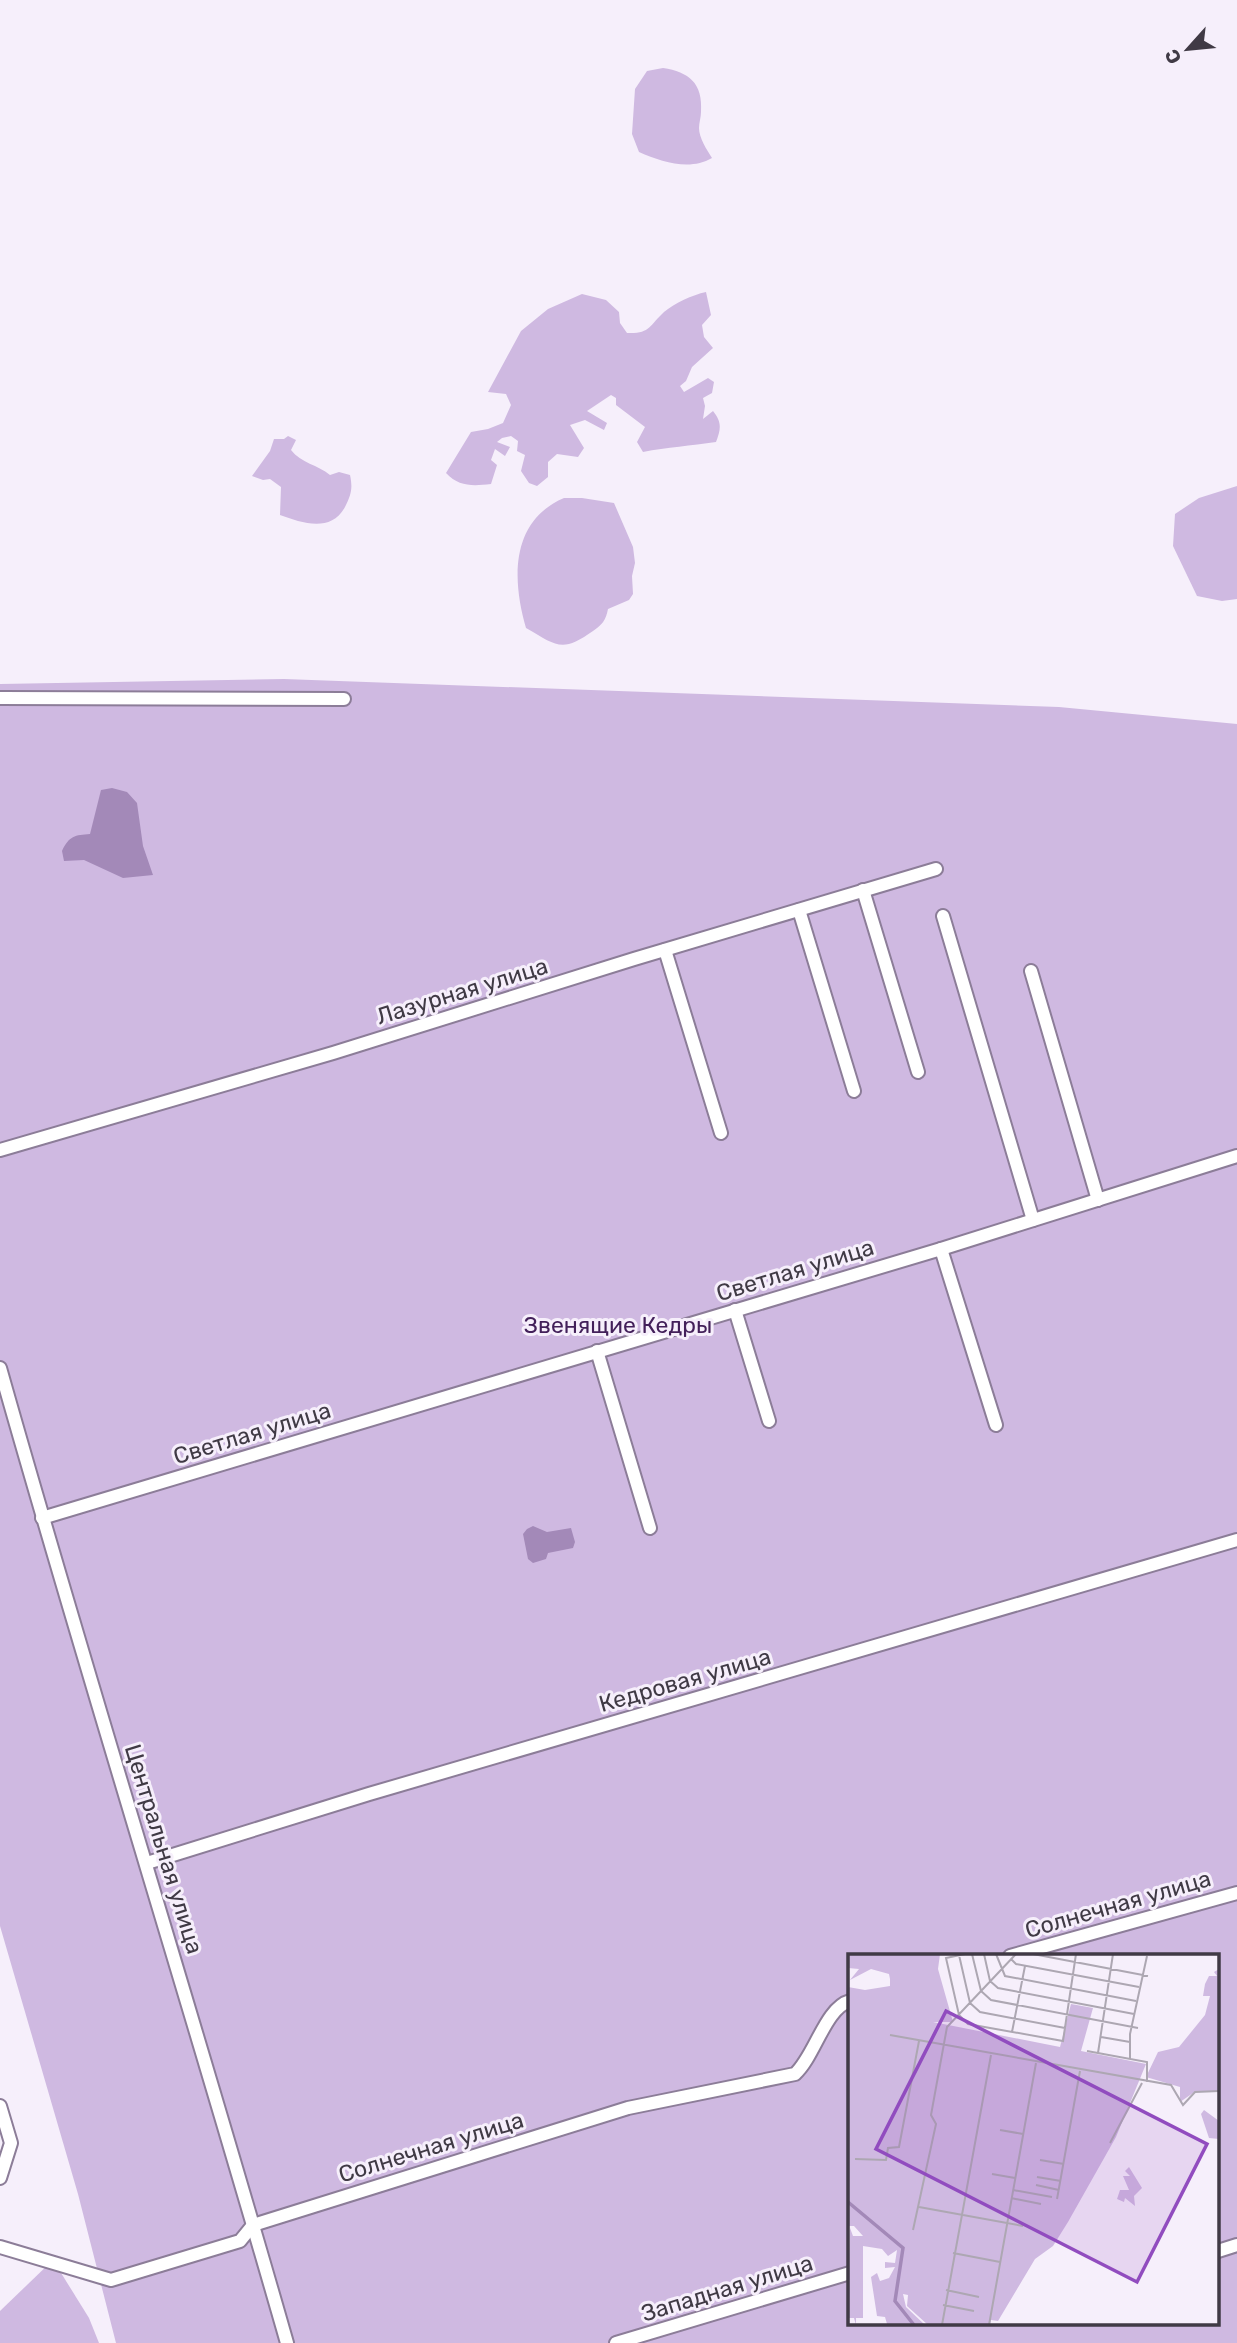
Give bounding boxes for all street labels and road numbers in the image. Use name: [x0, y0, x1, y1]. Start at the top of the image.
street label: Лазурная улица: [373, 952, 551, 1030]
street label: Светлая улица: [713, 1233, 877, 1307]
street label: Светлая улица: [170, 1396, 334, 1470]
street label: Кедровая улица: [596, 1642, 774, 1718]
street label: Центральная улица: [119, 1741, 209, 1957]
street label: Солнечная улица: [1022, 1864, 1214, 1944]
street label: Солнечная улица: [335, 2106, 527, 2188]
street label: Западная улица: [638, 2249, 816, 2327]

